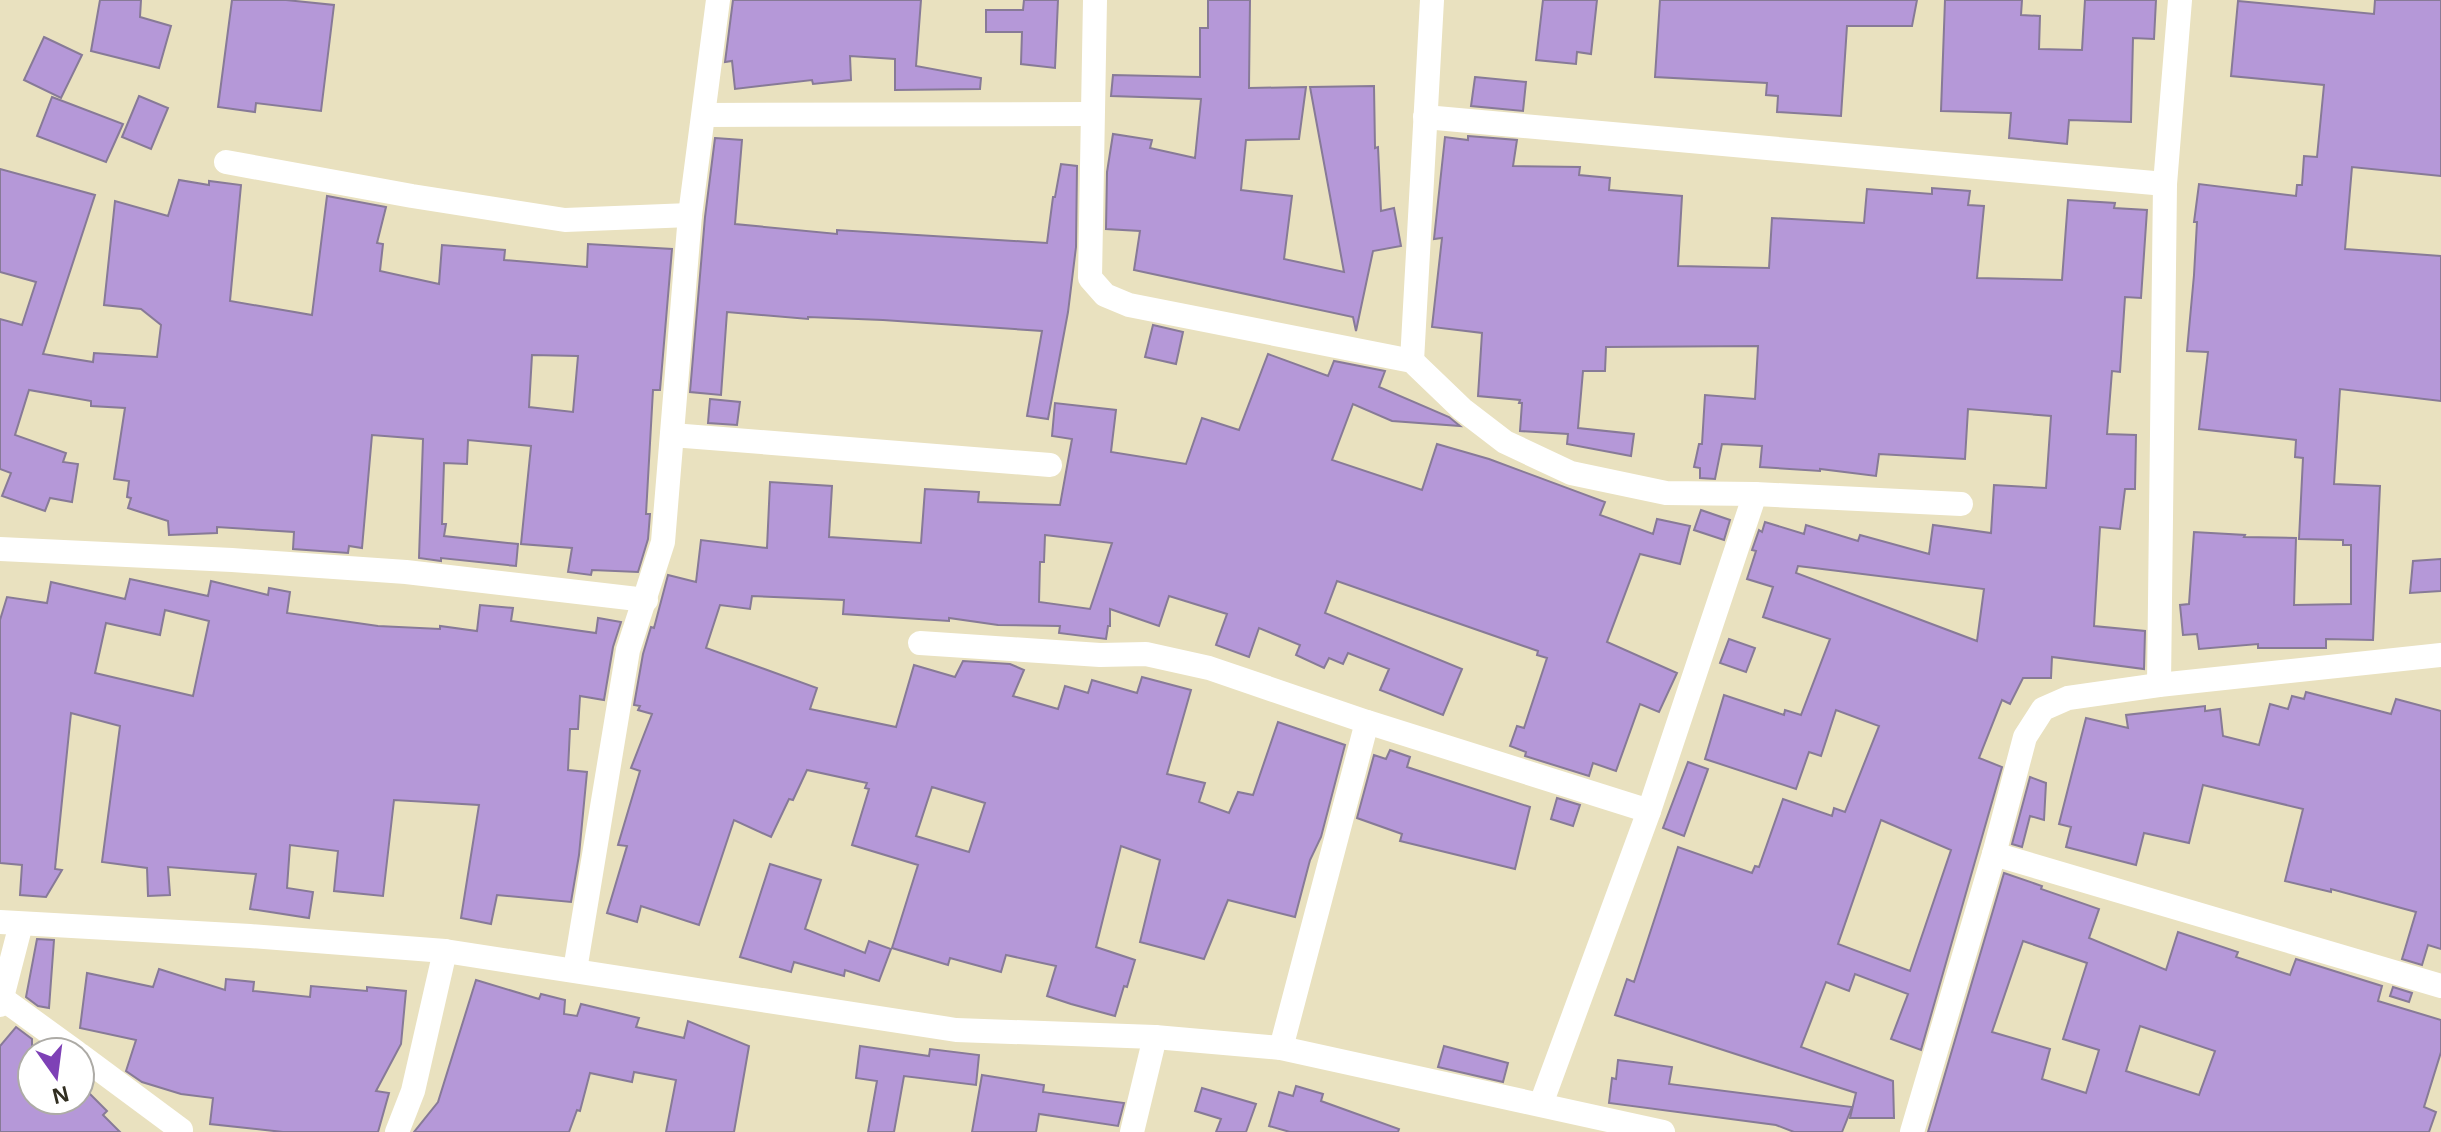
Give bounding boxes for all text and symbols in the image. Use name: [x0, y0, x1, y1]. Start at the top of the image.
north arrow: [16, 1036, 96, 1116]
text: N: [50, 1081, 71, 1109]

